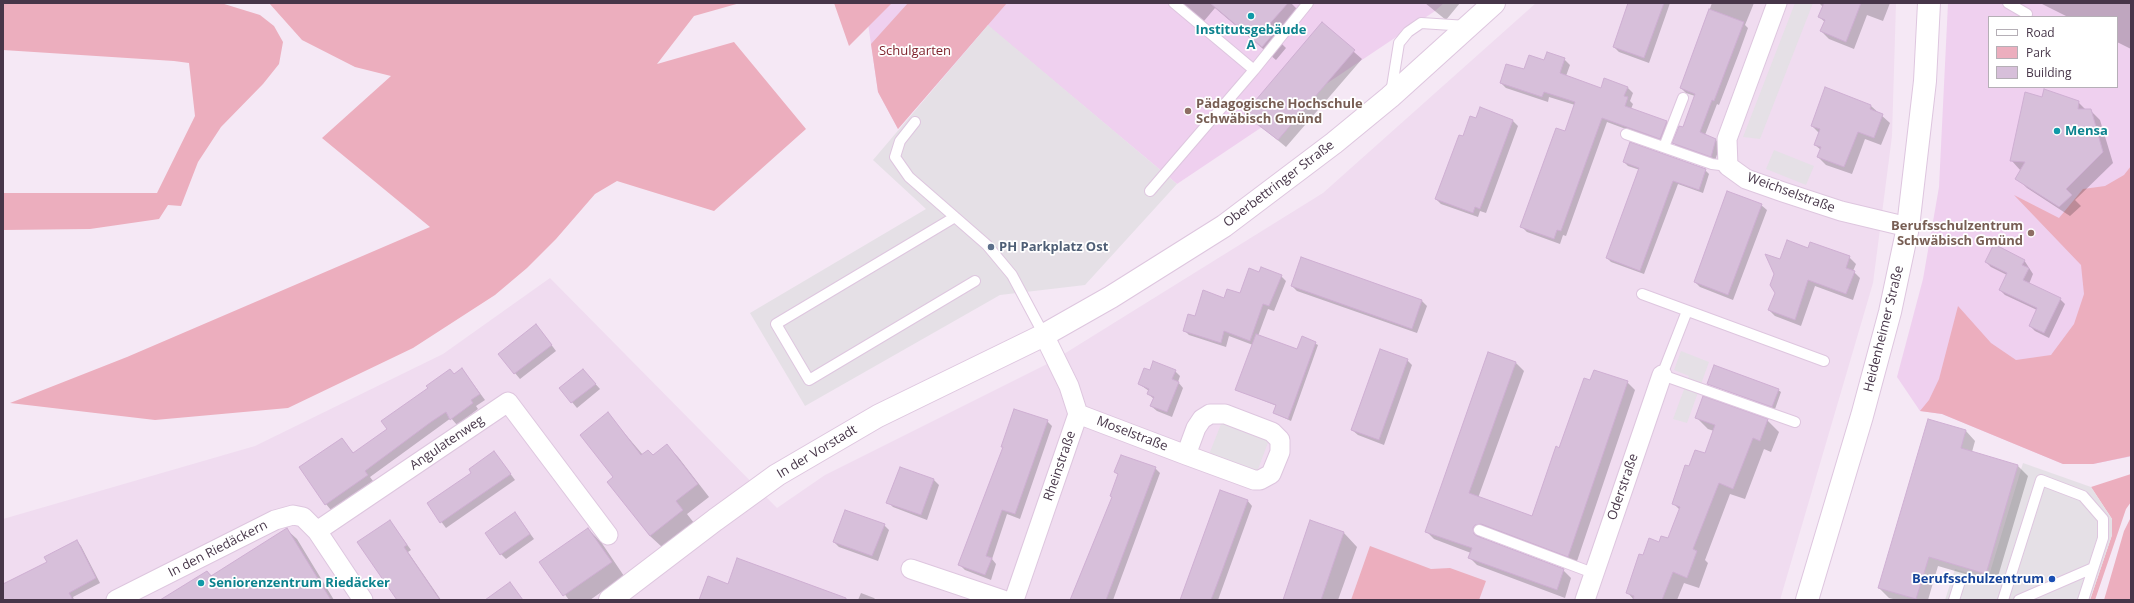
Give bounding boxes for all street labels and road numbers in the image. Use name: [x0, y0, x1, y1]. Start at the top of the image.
street label: Oberbettringer Straße: [1221, 137, 1337, 231]
street label: Weichselstraße: [1745, 170, 1837, 216]
street label: Heidenheimer Straße: [1861, 264, 1907, 394]
street label: Angulatenweg: [407, 412, 487, 474]
street label: Moselstraße: [1094, 413, 1170, 455]
street label: In der Vorstadt: [774, 422, 860, 482]
street label: Rheinstraße: [1041, 429, 1079, 503]
street label: Oderstraße: [1604, 452, 1642, 522]
street label: In den Riedäckern: [166, 517, 270, 581]

